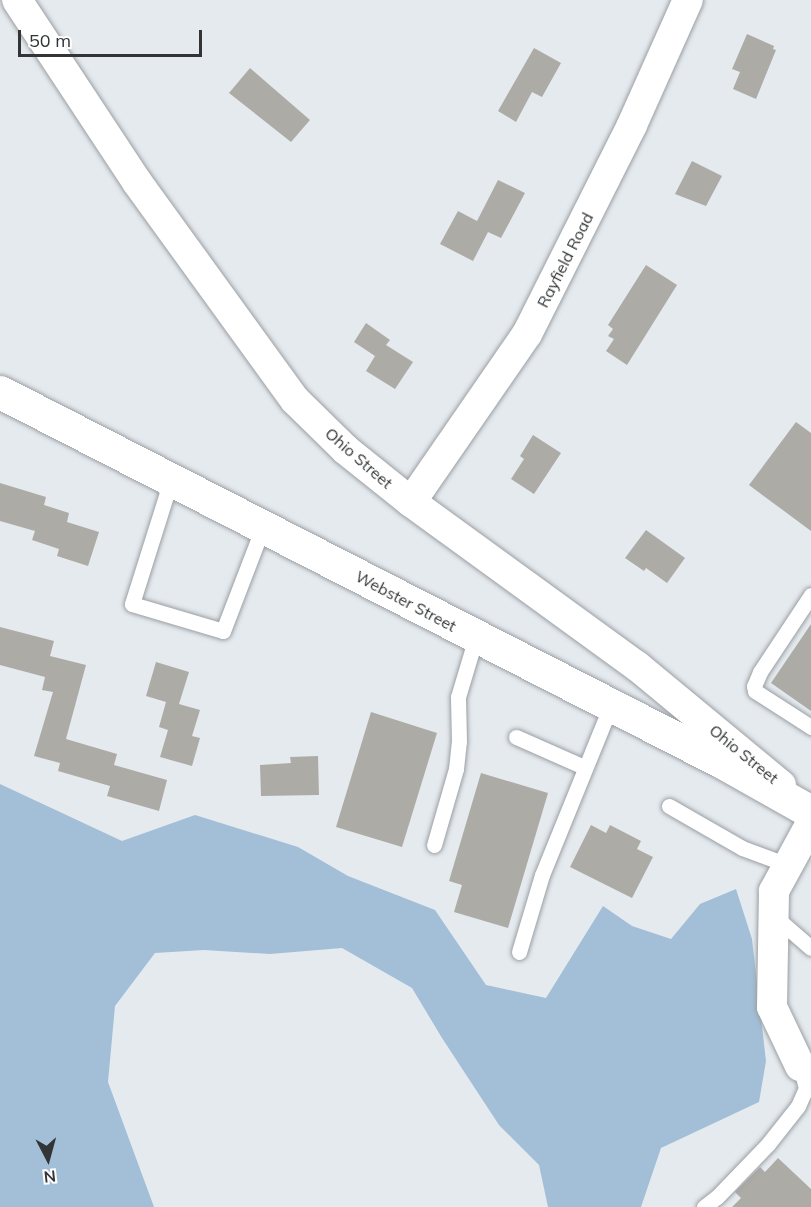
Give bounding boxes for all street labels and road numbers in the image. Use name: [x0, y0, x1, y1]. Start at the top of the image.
street label: Rayfield Road: [533, 209, 597, 311]
street label: Ohio Street: [321, 423, 397, 493]
street label: Webster Street: [352, 566, 460, 636]
street label: Ohio Street: [706, 720, 782, 788]

